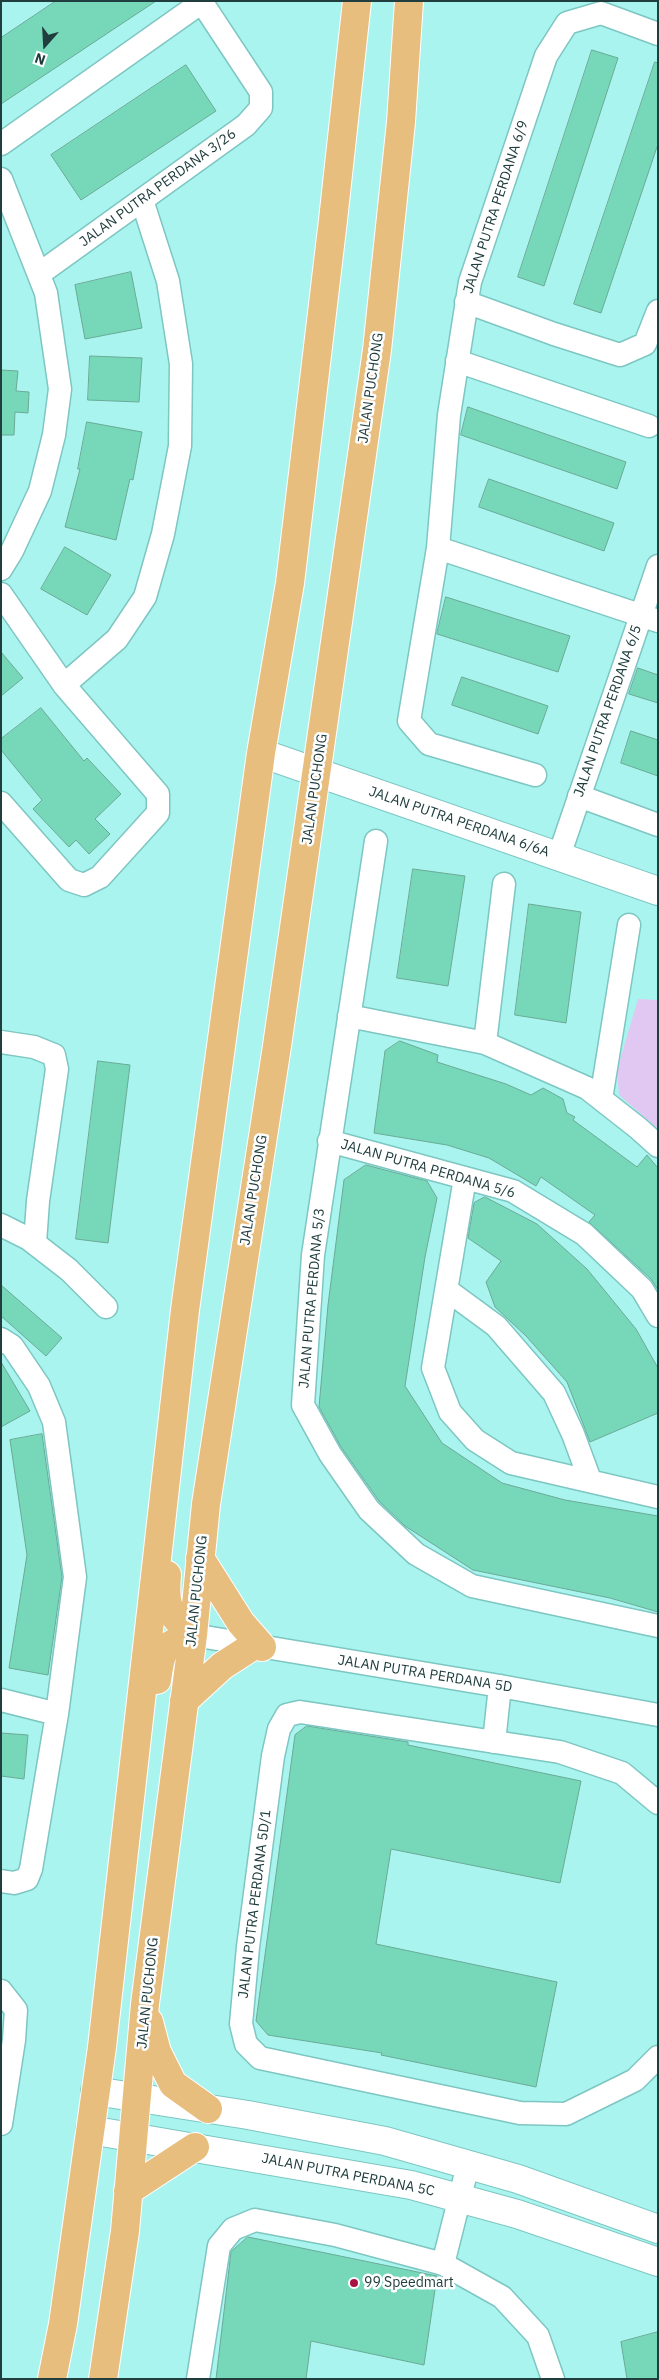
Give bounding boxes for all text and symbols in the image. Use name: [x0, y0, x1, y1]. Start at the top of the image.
north arrow: [20, 20, 70, 70]
text: N: [32, 49, 48, 69]
street label: JALAN PUTRA PERDANA 6/9: [460, 118, 532, 296]
street label: JALAN PUTRA PERDANA 3/26: [77, 126, 239, 250]
street label: JALAN PUCHONG: [355, 332, 387, 444]
street label: JALAN PUTRA PERDANA 6/5: [571, 623, 645, 799]
street label: JALAN PUCHONG: [299, 733, 331, 845]
street label: JALAN PUTRA PERDANA 6/6A: [367, 783, 551, 861]
street label: JALAN PUCHONG: [237, 1134, 271, 1246]
street label: JALAN PUTRA PERDANA 5/6: [339, 1136, 517, 1202]
street label: JALAN PUTRA PERDANA 5/3: [296, 1207, 328, 1389]
street label: JALAN PUCHONG: [183, 1535, 211, 1647]
street label: JALAN PUTRA PERDANA 5D: [337, 1652, 513, 1696]
street label: JALAN PUTRA PERDANA 5D/1: [235, 1809, 275, 1999]
street label: JALAN PUCHONG: [134, 1937, 162, 2049]
street label: JALAN PUTRA PERDANA 5C: [260, 2150, 436, 2200]
place label: 99 Speedmart: [364, 2275, 454, 2291]
marker: 99 Speedmart: [348, 2277, 360, 2289]

